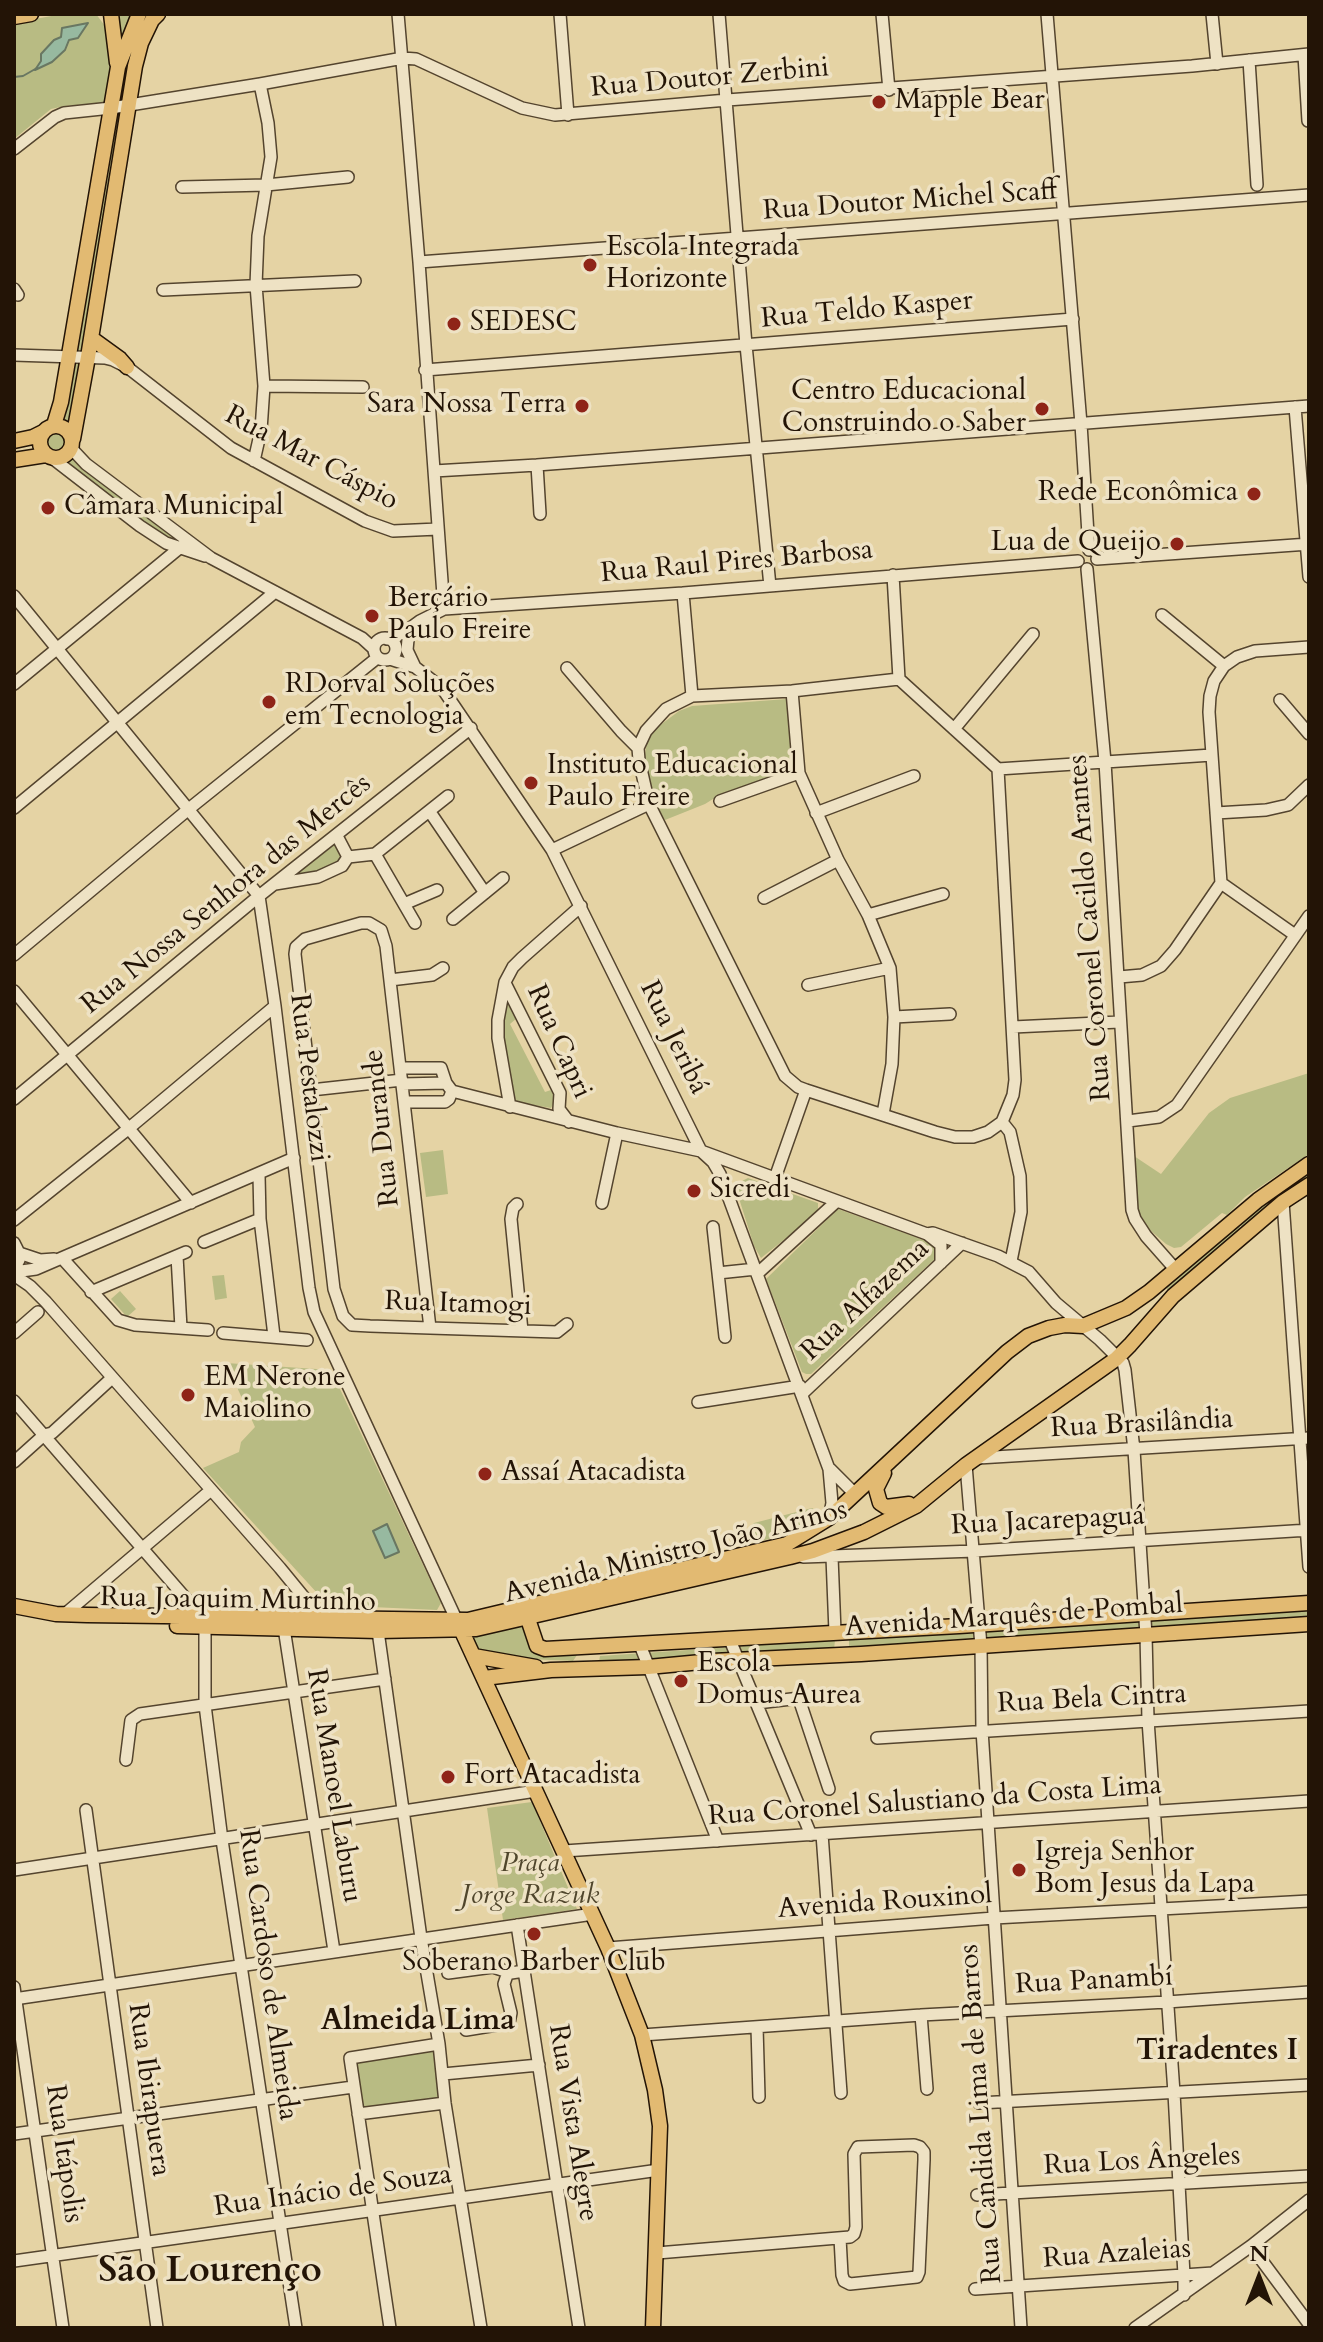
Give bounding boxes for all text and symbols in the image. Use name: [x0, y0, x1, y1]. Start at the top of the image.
street label: Rua Doutor Zerbini: [590, 52, 830, 106]
place label: Mapple Bear: [895, 85, 1045, 119]
marker: Mapple Bear: [870, 93, 888, 111]
street label: Rua Doutor Michel Scaff: [762, 175, 1058, 229]
place label: Escola Integrada Horizonte: [606, 232, 799, 298]
marker: Escola Integrada Horizonte: [581, 256, 599, 274]
street label: Rua Teldo Kasper: [760, 285, 974, 337]
place label: SEDESC: [470, 307, 577, 341]
marker: SEDESC: [445, 315, 463, 333]
place label: Centro Educacional Construindo o Saber: [782, 376, 1026, 442]
place label: Sara Nossa Terra: [367, 389, 566, 423]
marker: Sara Nossa Terra: [573, 397, 591, 415]
street label: Rua Mar Cáspio: [219, 399, 403, 519]
marker: Centro Educacional Construindo o Saber: [1033, 400, 1051, 418]
place label: Rede Econômica: [1038, 477, 1238, 511]
marker: Rede Econômica: [1245, 485, 1263, 503]
place label: Câmara Municipal: [64, 491, 283, 525]
marker: Câmara Municipal: [39, 499, 57, 517]
place label: Lua de Queijo: [991, 527, 1161, 561]
street label: Rua Raul Pires Barbosa: [600, 534, 874, 592]
marker: Lua de Queijo: [1168, 535, 1186, 553]
place label: Berçário Paulo Freire: [388, 583, 531, 649]
marker: Berçário Paulo Freire: [363, 607, 381, 625]
place label: RDorval Soluções em Tecnologia: [285, 669, 495, 735]
marker: RDorval Soluções em Tecnologia: [260, 693, 278, 711]
place label: Instituto Educacional Paulo Freire: [547, 750, 798, 816]
street label: Rua Coronel Cacildo Arantes: [1062, 754, 1120, 1102]
street label: Rua Nossa Senhora das Mercês: [75, 768, 379, 1022]
marker: Instituto Educacional Paulo Freire: [522, 774, 540, 792]
street label: Rua Jeribá: [631, 976, 715, 1100]
street label: Rua Capri: [518, 980, 598, 1104]
street label: Rua Pestalozzi: [281, 992, 335, 1164]
street label: Rua Durande: [358, 1048, 408, 1208]
place label: Sicredi: [710, 1174, 790, 1208]
marker: Sicredi: [685, 1182, 703, 1200]
street label: Rua Alfazema: [795, 1233, 937, 1369]
street label: Rua Itamogi: [384, 1286, 532, 1324]
place label: EM Nerone Maiolino: [204, 1362, 346, 1428]
marker: EM Nerone Maiolino: [179, 1386, 197, 1404]
street label: Rua Brasilândia: [1050, 1403, 1234, 1447]
place label: Assaí Atacadista: [501, 1457, 686, 1491]
marker: Assaí Atacadista: [476, 1465, 494, 1483]
street label: Avenida Ministro João Arinos: [501, 1494, 851, 1612]
street label: Rua Jacarepaguá: [950, 1500, 1146, 1544]
street label: Rua Joaquim Murtinho: [100, 1582, 376, 1620]
street label: Avenida Marquês de Pombal: [844, 1588, 1184, 1646]
place label: Escola Domus Aurea: [697, 1648, 861, 1714]
street label: Rua Manoel Laburu: [298, 1667, 368, 1905]
marker: Escola Domus Aurea: [672, 1672, 690, 1690]
street label: Rua Bela Cintra: [997, 1678, 1187, 1722]
place label: Fort Atacadista: [464, 1760, 640, 1794]
marker: Fort Atacadista: [439, 1768, 457, 1786]
street label: Rua Coronel Salustiano da Costa Lima: [707, 1769, 1163, 1835]
street label: Rua Cardoso de Almeida: [230, 1827, 304, 2123]
place label: Igreja Senhor Bom Jesus da Lapa: [1035, 1837, 1255, 1903]
park label: Praça Jorge Razuk: [461, 1848, 599, 1914]
marker: Igreja Senhor Bom Jesus da Lapa: [1010, 1861, 1028, 1879]
street label: Avenida Rouxinol: [777, 1879, 993, 1927]
marker: Soberano Barber Club: [525, 1925, 543, 1943]
street label: Rua Candida Lima de Barros: [953, 1943, 1011, 2285]
place label: Soberano Barber Club: [402, 1947, 666, 1981]
street label: Rua Panambí: [1014, 1961, 1174, 2003]
street label: Rua Ibirapuera: [119, 2001, 177, 2179]
district label: Almeida Lima: [321, 2004, 515, 2040]
street label: Rua Vista Alegre: [540, 2022, 604, 2224]
district label: Tiradentes I: [1136, 2034, 1298, 2070]
street label: Rua Itápolis: [37, 2083, 89, 2225]
street label: Rua Los Ângeles: [1043, 2140, 1241, 2184]
street label: Rua Inácio de Souza: [212, 2159, 454, 2225]
street label: Rua Azaleias: [1042, 2233, 1192, 2277]
north arrow: [1219, 2238, 1299, 2318]
text: N: [1249, 2239, 1269, 2269]
district label: São Lourenço: [98, 2251, 322, 2295]

